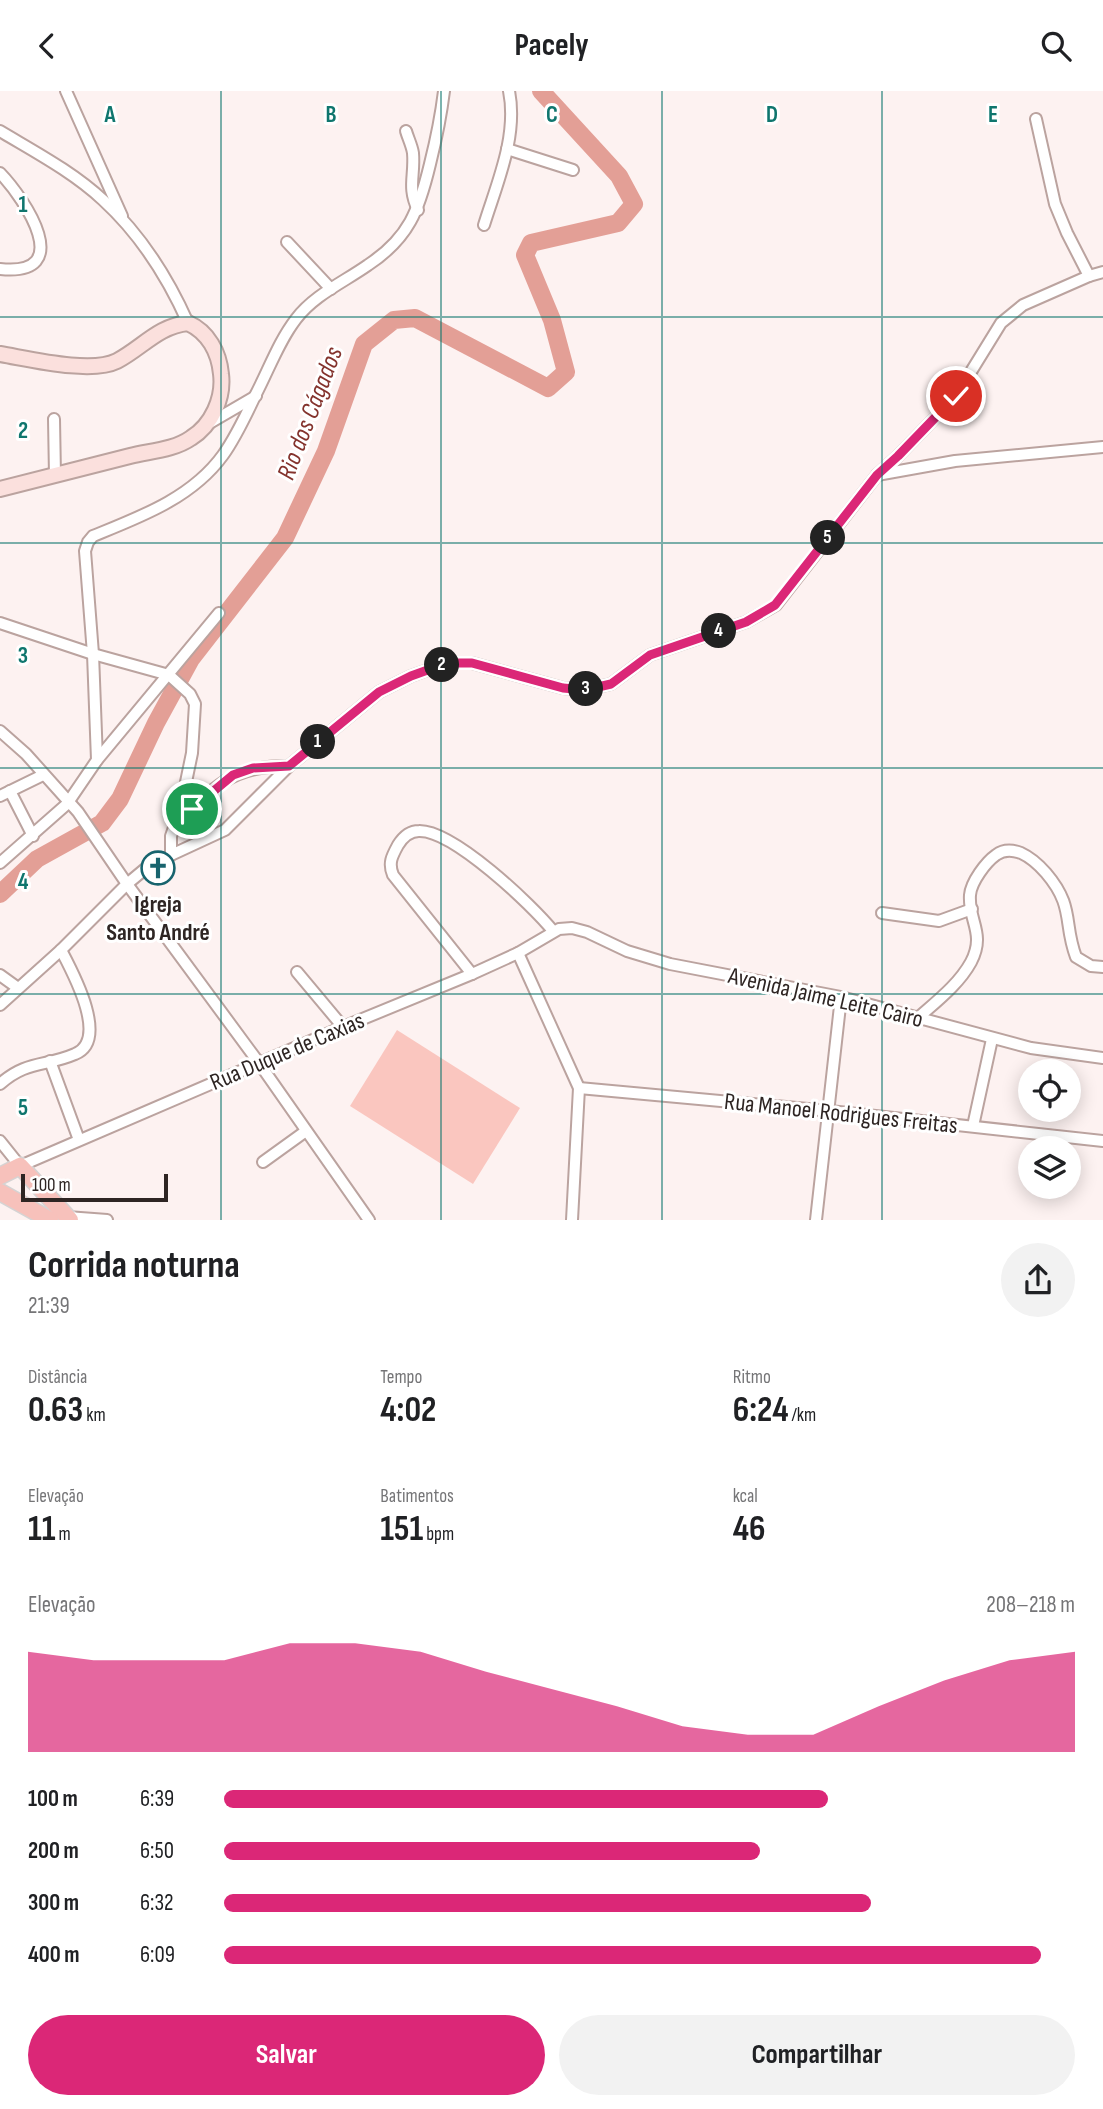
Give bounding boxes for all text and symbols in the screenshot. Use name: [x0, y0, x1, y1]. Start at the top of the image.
text: Pacely: [514, 26, 589, 65]
icon: back: [28, 27, 66, 65]
icon: search: [1037, 27, 1075, 65]
text: A: [104, 101, 117, 129]
text: B: [326, 101, 337, 129]
text: C: [546, 101, 558, 129]
text: D: [766, 101, 778, 129]
text: E: [988, 101, 998, 129]
text: 1: [18, 191, 28, 219]
water label: Rio dos Cágados: [271, 343, 350, 484]
pin: [926, 366, 986, 426]
icon: check: [937, 377, 975, 415]
text: 2: [18, 417, 28, 445]
pin: 5: [810, 521, 846, 555]
text: 5: [823, 526, 832, 549]
pin: 4: [702, 613, 736, 649]
text: 4: [714, 619, 723, 642]
text: 3: [18, 642, 28, 670]
pin: 2: [424, 647, 460, 683]
text: 2: [437, 653, 446, 676]
pin: 3: [568, 671, 604, 707]
text: 3: [581, 677, 590, 700]
pin: 1: [300, 725, 336, 759]
text: 1: [314, 730, 321, 753]
pin: [162, 779, 222, 839]
icon: arrive: [173, 790, 211, 828]
church icon: Igreja Santo André: [139, 849, 177, 887]
text: 4: [18, 868, 29, 896]
place label: Igreja Santo André: [106, 890, 210, 947]
street label: Avenida Jaime Leite Cairo: [725, 961, 926, 1034]
street label: Rua Duque de Caxias: [206, 1006, 369, 1097]
map controls: [1018, 1059, 1081, 1199]
button: locate: [1018, 1059, 1081, 1122]
street label: Rua Manoel Rodrigues Freitas: [723, 1087, 959, 1140]
text: 5: [18, 1094, 28, 1122]
button: layers: [1018, 1136, 1081, 1199]
scale bar: [21, 1171, 168, 1203]
text: 100 m: [32, 1174, 71, 1197]
text: Corrida noturna: [28, 1243, 240, 1288]
button: share: [1001, 1243, 1075, 1317]
text: 21:39: [28, 1292, 70, 1320]
text: Distância: [28, 1366, 87, 1389]
text: Tempo: [380, 1366, 422, 1389]
text: Ritmo: [733, 1366, 771, 1389]
text: 0.63: [28, 1389, 83, 1432]
text: 4:02: [380, 1389, 436, 1432]
text: 6:24: [733, 1389, 788, 1432]
text: km: [83, 1404, 106, 1427]
text: /km: [788, 1404, 816, 1427]
text: Elevação: [28, 1485, 84, 1508]
text: Batimentos: [380, 1485, 454, 1508]
text: kcal: [733, 1485, 758, 1508]
text: 11: [28, 1508, 55, 1551]
text: 151: [380, 1508, 423, 1551]
text: 46: [733, 1508, 765, 1551]
text: m: [55, 1523, 71, 1546]
text: bpm: [423, 1523, 454, 1546]
text: Elevação: [28, 1591, 96, 1619]
text: 208–218 m: [986, 1591, 1075, 1619]
text: 100 m: [28, 1785, 78, 1813]
text: 6:39: [140, 1785, 174, 1813]
text: 200 m: [28, 1837, 79, 1865]
text: 6:50: [140, 1837, 174, 1865]
text: 300 m: [28, 1889, 79, 1917]
text: 6:32: [140, 1889, 174, 1917]
text: 400 m: [28, 1941, 79, 1969]
text: 6:09: [140, 1941, 175, 1969]
button: Salvar: [28, 2015, 545, 2095]
button: Compartilhar: [559, 2015, 1075, 2095]

